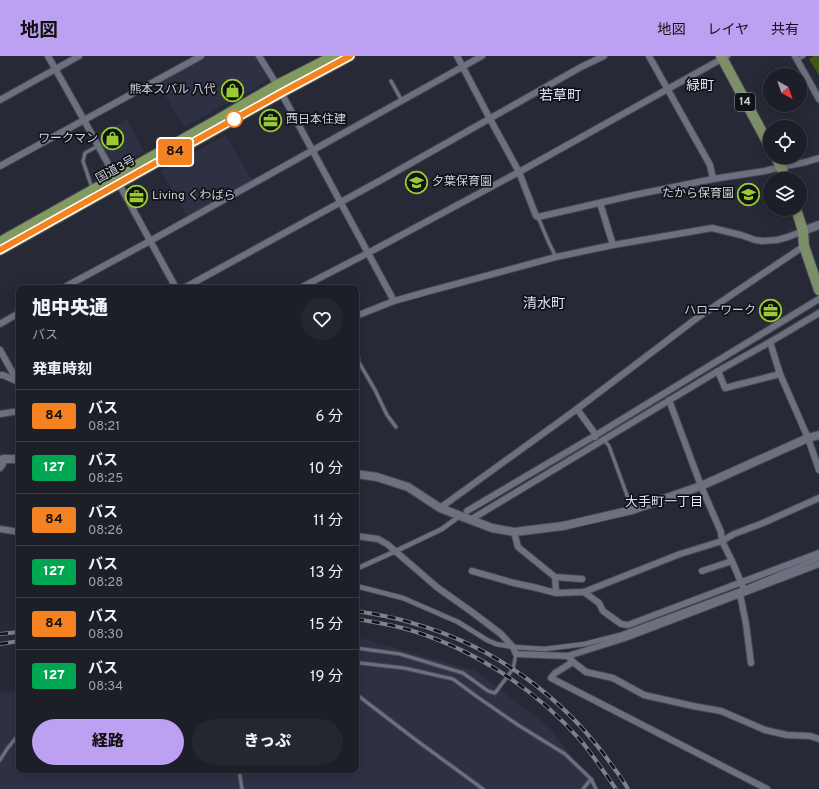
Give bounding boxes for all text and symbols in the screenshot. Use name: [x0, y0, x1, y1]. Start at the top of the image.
text: 地図: [20, 19, 58, 43]
text: 地図: [657, 22, 685, 39]
text: レイヤ: [707, 22, 749, 39]
text: 共有: [771, 22, 799, 39]
north arrow: [763, 68, 807, 112]
map controls: [763, 68, 807, 216]
shop icon: 熊本スバル 八代: [219, 77, 245, 103]
district label: 緑町: [686, 78, 714, 95]
place label: 熊本スバル 八代: [129, 82, 216, 98]
district label: 若草町: [539, 88, 581, 105]
road number: 14: [735, 93, 755, 111]
office icon: 西日本住建: [258, 107, 284, 133]
unlabelled marker: [225, 110, 243, 128]
place label: 西日本住建: [286, 112, 346, 128]
button: locate: [763, 120, 807, 164]
shop icon: ワークマン: [100, 126, 126, 152]
place label: ワークマン: [38, 131, 98, 147]
line badge: 84: [157, 139, 193, 165]
text: 84: [166, 143, 184, 160]
street label: 国道3号: [93, 153, 139, 187]
school or university icon: 夕葉保育園: [403, 169, 429, 195]
button: layers: [763, 172, 807, 216]
place label: 夕葉保育園: [432, 174, 492, 190]
school or university icon: たから保育園: [736, 181, 762, 207]
office icon: Living くわばら: [124, 183, 150, 209]
place label: たから保育園: [662, 186, 734, 202]
place label: Living くわばら: [152, 188, 235, 204]
district label: 清水町: [523, 296, 565, 313]
text: 旭中央通: [32, 297, 108, 321]
button: heart: [301, 298, 343, 340]
office icon: ハローワーク: [758, 298, 784, 324]
place label: ハローワーク: [684, 303, 756, 319]
text: バス: [32, 328, 58, 344]
text: 発車時刻: [32, 361, 92, 380]
text: バス: [88, 400, 118, 419]
text: 84: [45, 407, 63, 424]
text: 6 分: [316, 408, 343, 427]
text: 08:21: [88, 419, 120, 435]
text: バス: [88, 452, 118, 471]
text: 127: [43, 459, 65, 476]
text: 10 分: [309, 460, 343, 479]
text: 08:25: [88, 471, 123, 487]
district label: 大手町一丁目: [625, 495, 703, 511]
text: バス: [88, 504, 118, 523]
text: 84: [45, 511, 63, 528]
text: 11 分: [313, 512, 343, 531]
text: 08:26: [88, 523, 123, 539]
text: バス: [88, 556, 118, 575]
text: 127: [43, 563, 65, 580]
text: 13 分: [310, 564, 343, 583]
text: 08:28: [88, 575, 123, 591]
text: バス: [88, 608, 118, 627]
text: 84: [45, 615, 63, 632]
text: 15 分: [310, 616, 343, 635]
text: 08:30: [88, 627, 123, 643]
text: バス: [88, 660, 118, 679]
text: 127: [43, 667, 65, 684]
text: 19 分: [310, 668, 343, 687]
text: 08:34: [88, 679, 123, 695]
button: 経路: [32, 719, 184, 765]
button: きっぷ: [192, 719, 343, 765]

